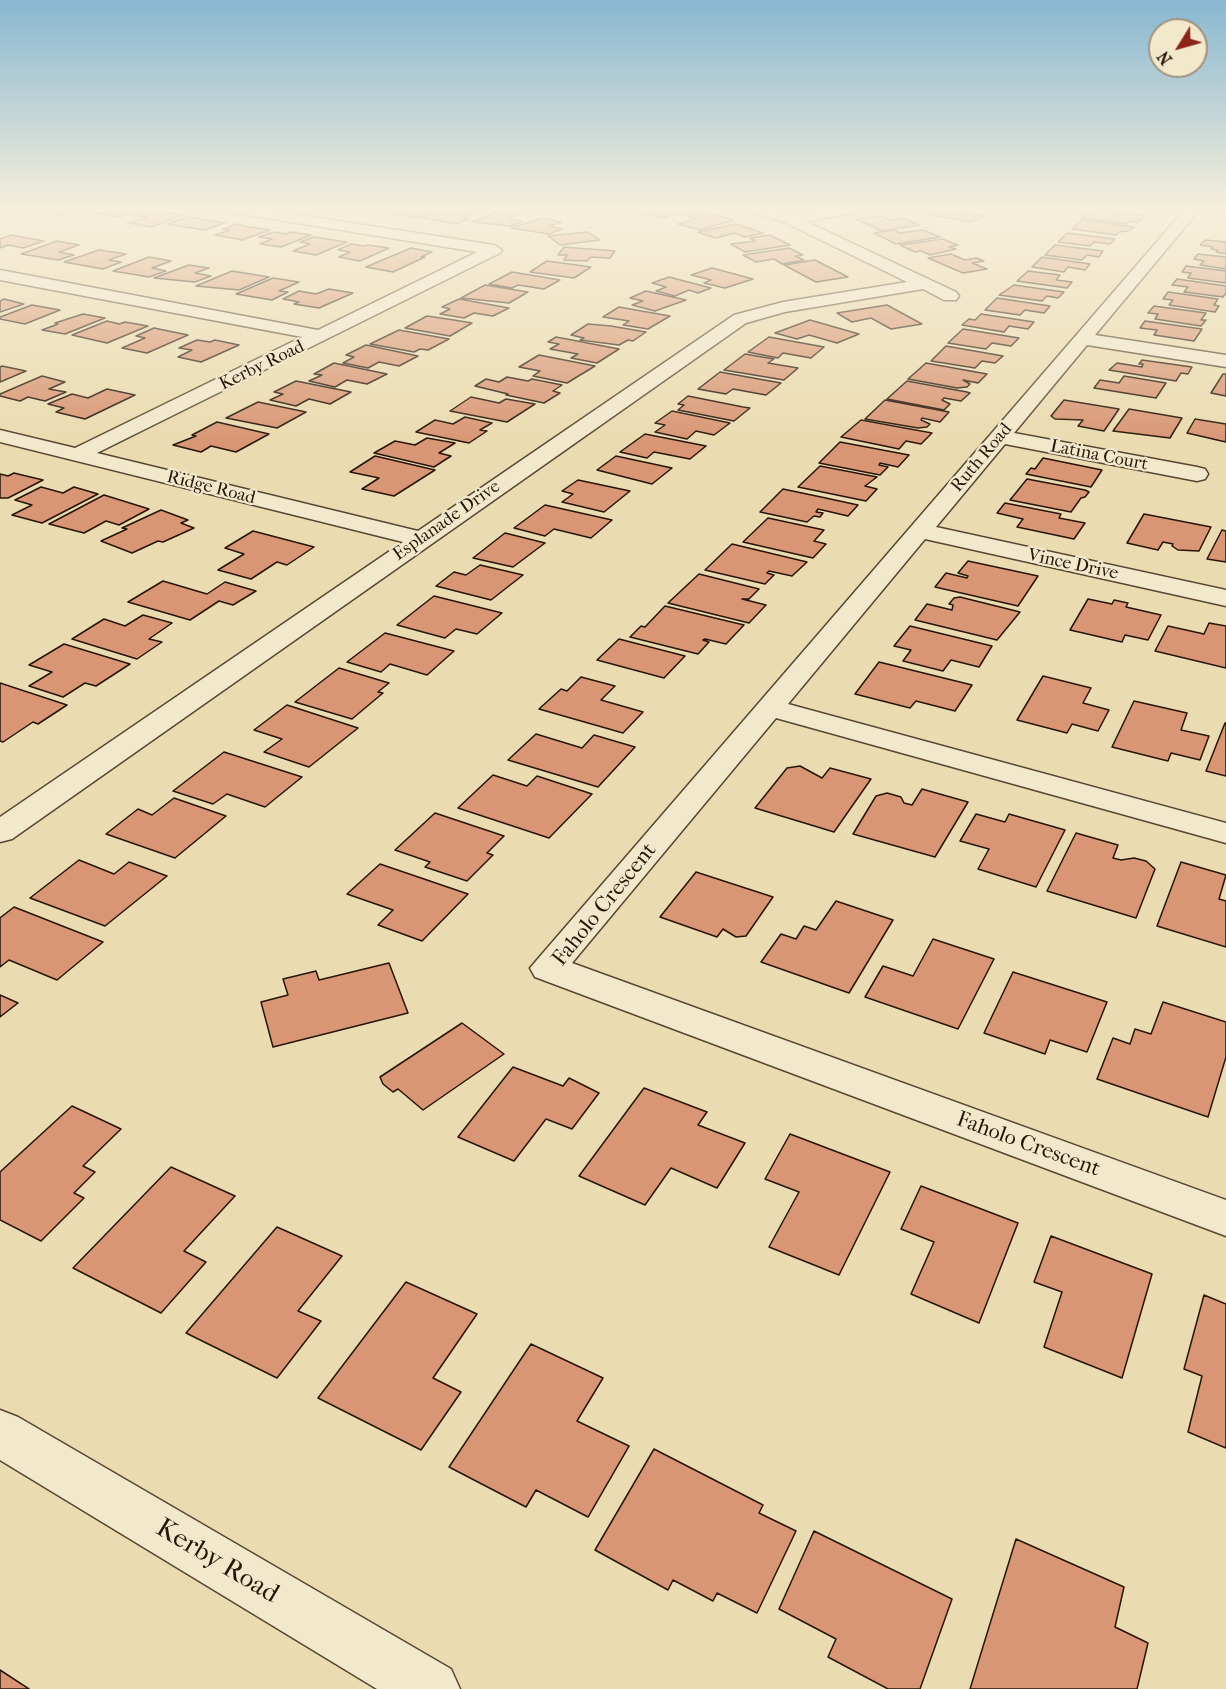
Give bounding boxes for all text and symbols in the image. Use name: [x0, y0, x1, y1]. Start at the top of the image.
north arrow: [1148, 18, 1208, 78]
text: N: [1154, 47, 1176, 69]
street label: Kerby Road: [216, 336, 308, 396]
street label: Ruth Road: [947, 419, 1017, 497]
street label: Latina Court: [1048, 436, 1150, 476]
street label: Ridge Road: [164, 467, 258, 509]
street label: Esplanade Drive: [389, 476, 505, 566]
street label: Vince Drive: [1026, 545, 1120, 585]
street label: Faholo Crescent: [547, 838, 663, 972]
street label: Faholo Crescent: [953, 1107, 1103, 1183]
street label: Kerby Road: [150, 1513, 284, 1611]

